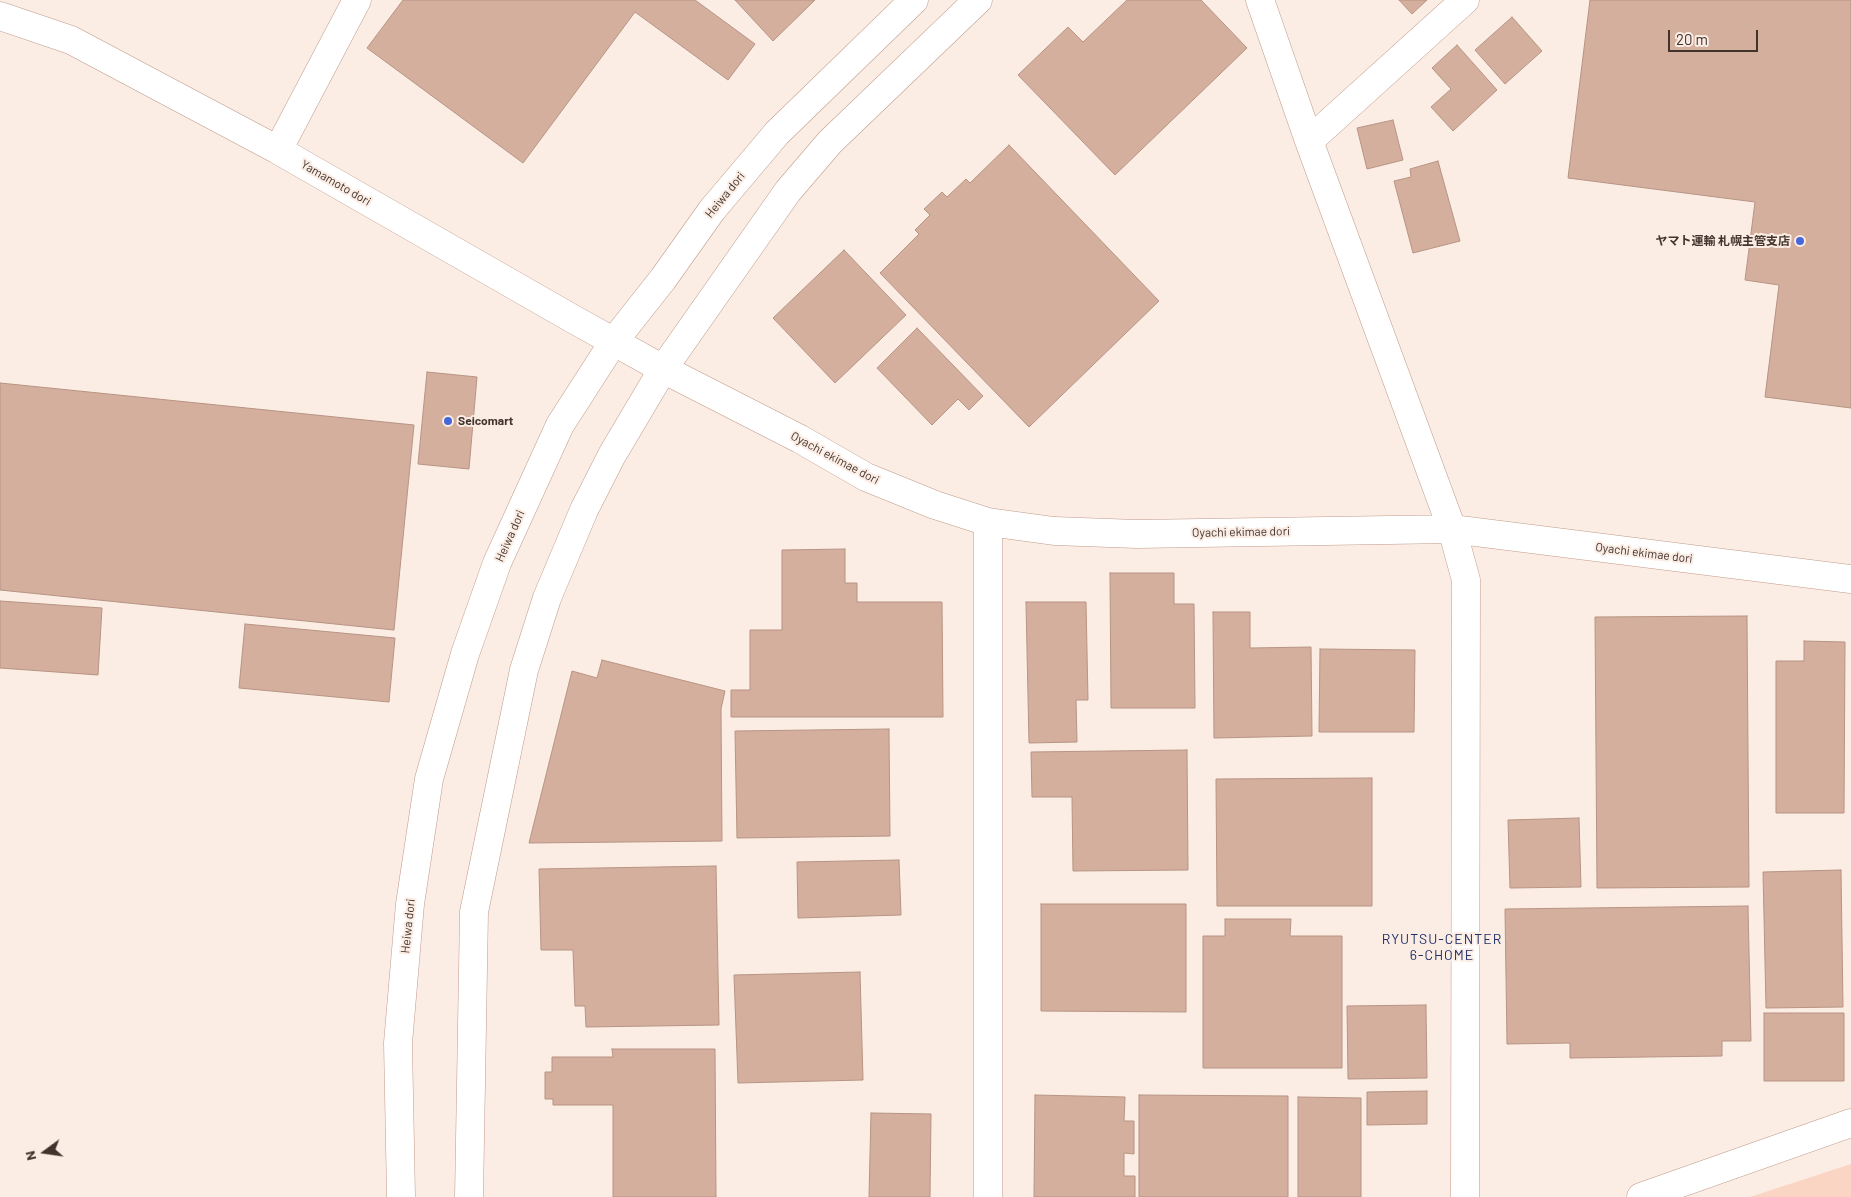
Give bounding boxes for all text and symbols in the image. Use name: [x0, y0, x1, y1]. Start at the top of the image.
scale bar: [1671, 20, 1761, 52]
text: 20 m: [1676, 30, 1708, 48]
street label: Yamamoto dori: [298, 157, 374, 209]
street label: Heiwa dori: [702, 169, 748, 221]
place label: ヤマト運輸 札幌主管支店: [1656, 234, 1790, 248]
marker: ヤマト運輸 札幌主管支店: [1794, 235, 1806, 247]
place label: Seicomart: [458, 414, 513, 428]
marker: Seicomart: [442, 415, 454, 427]
street label: Oyachi ekimae dori: [788, 429, 882, 487]
street label: Heiwa dori: [492, 508, 528, 564]
street label: Oyachi ekimae dori: [1192, 524, 1290, 540]
street label: Oyachi ekimae dori: [1594, 540, 1694, 566]
street label: Heiwa dori: [398, 898, 418, 954]
district label: RYUTSU-CENTER 6-CHOME: [1380, 931, 1504, 964]
north arrow: [20, 1127, 70, 1177]
text: N: [21, 1149, 39, 1162]

